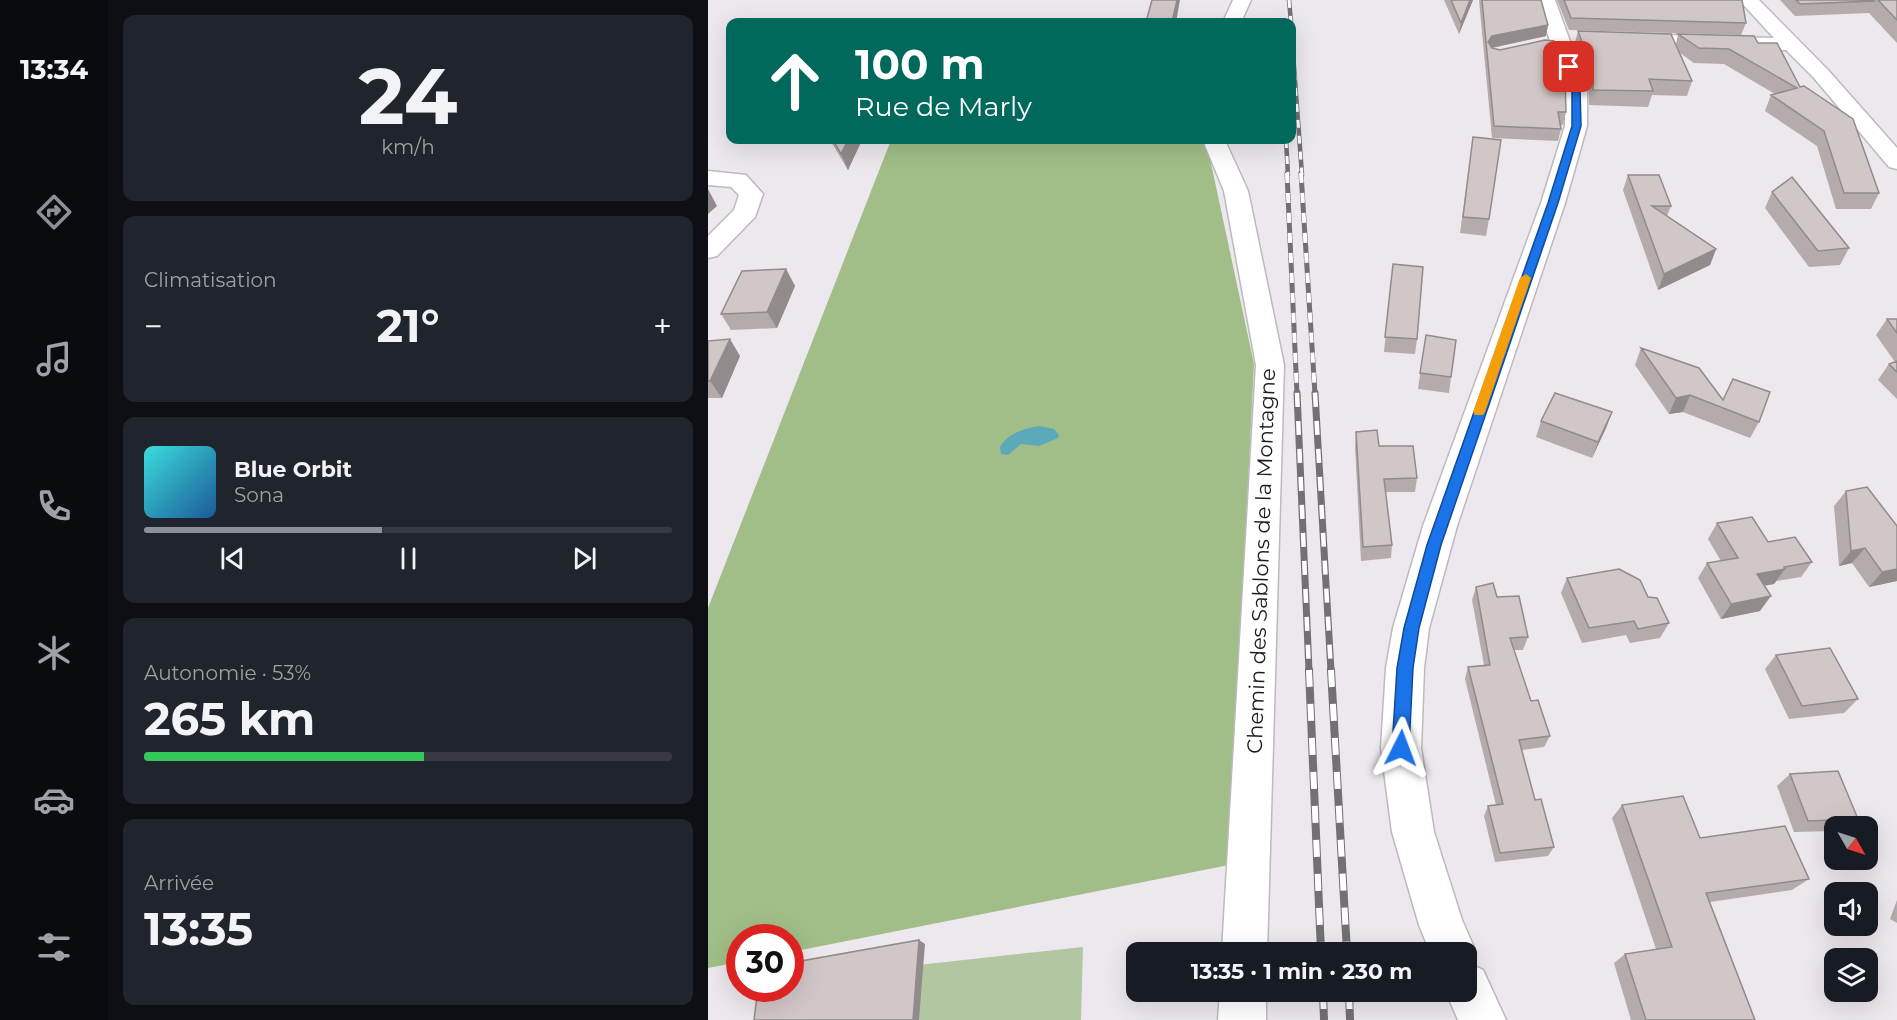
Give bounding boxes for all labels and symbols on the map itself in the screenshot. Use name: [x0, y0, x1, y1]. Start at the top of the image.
pin: [1543, 41, 1594, 92]
street label: Chemin des Sablons de la Montagne: [1242, 368, 1280, 754]
position arrow: [1369, 716, 1433, 780]
north arrow: [1824, 816, 1878, 870]
speed limit sign: 30: [726, 924, 804, 1002]

